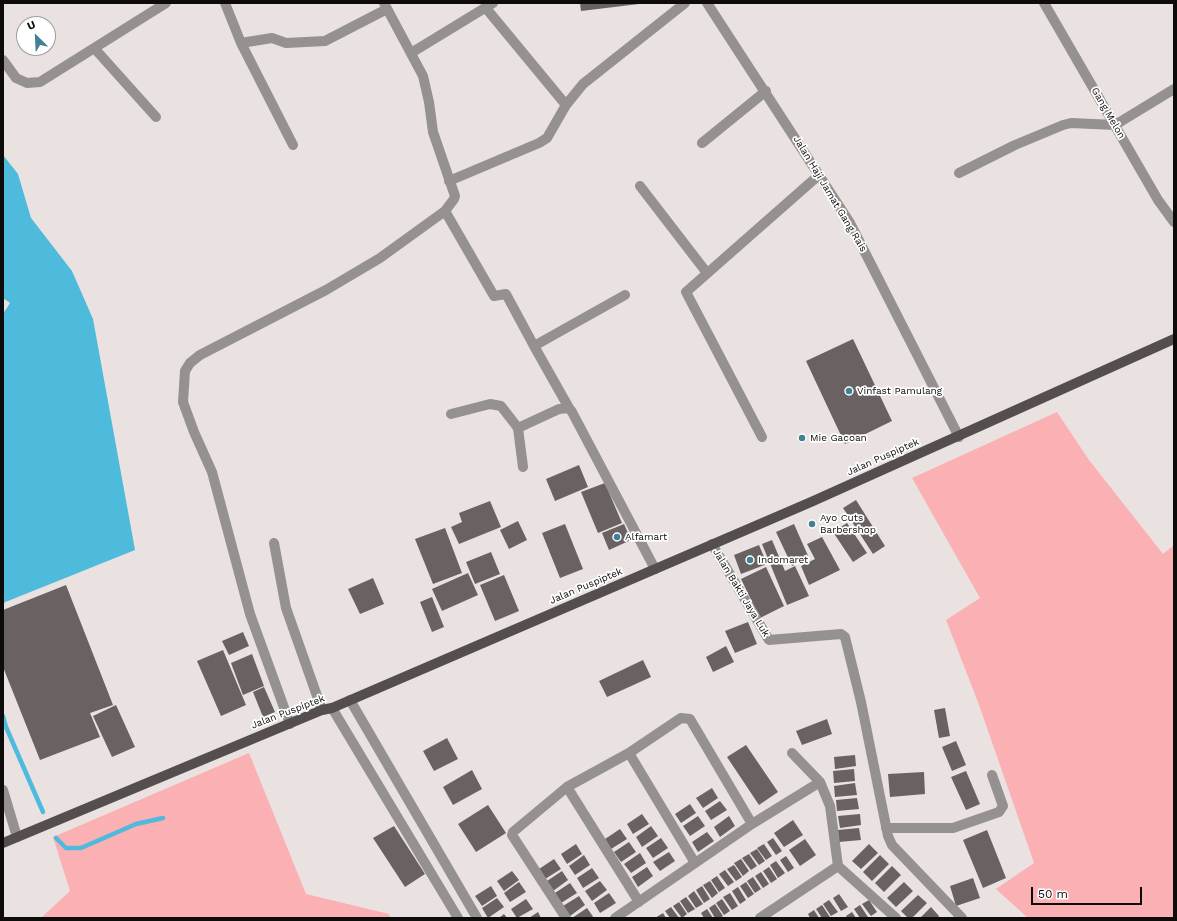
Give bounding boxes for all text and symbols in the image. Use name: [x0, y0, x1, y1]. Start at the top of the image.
north arrow: [16, 16, 56, 56]
text: U: [25, 18, 38, 33]
street label: Gang Melon: [1088, 85, 1128, 141]
street label: Jalan Haji Jamat Gang Rais: [791, 134, 869, 254]
place label: Vinfast Pamulang: [857, 385, 942, 397]
marker: Vinfast Pamulang: [844, 386, 854, 396]
place label: Mie Gacoan: [810, 432, 867, 444]
marker: Mie Gacoan: [797, 433, 807, 443]
street label: Jalan Puspiptek: [845, 436, 921, 478]
place label: Ayo Cuts Barbershop: [820, 512, 876, 536]
marker: Ayo Cuts Barbershop: [807, 519, 817, 529]
place label: Alfamart: [625, 531, 667, 543]
marker: Alfamart: [612, 532, 622, 542]
street label: Jalan Bakti Jaya Luk: [710, 547, 772, 639]
place label: Indomaret: [758, 554, 808, 566]
marker: Indomaret: [745, 555, 755, 565]
street label: Jalan Puspiptek: [548, 565, 624, 607]
street label: Jalan Puspiptek: [250, 692, 326, 732]
scale bar: [1033, 879, 1144, 905]
text: 50 m: [1038, 887, 1068, 901]

